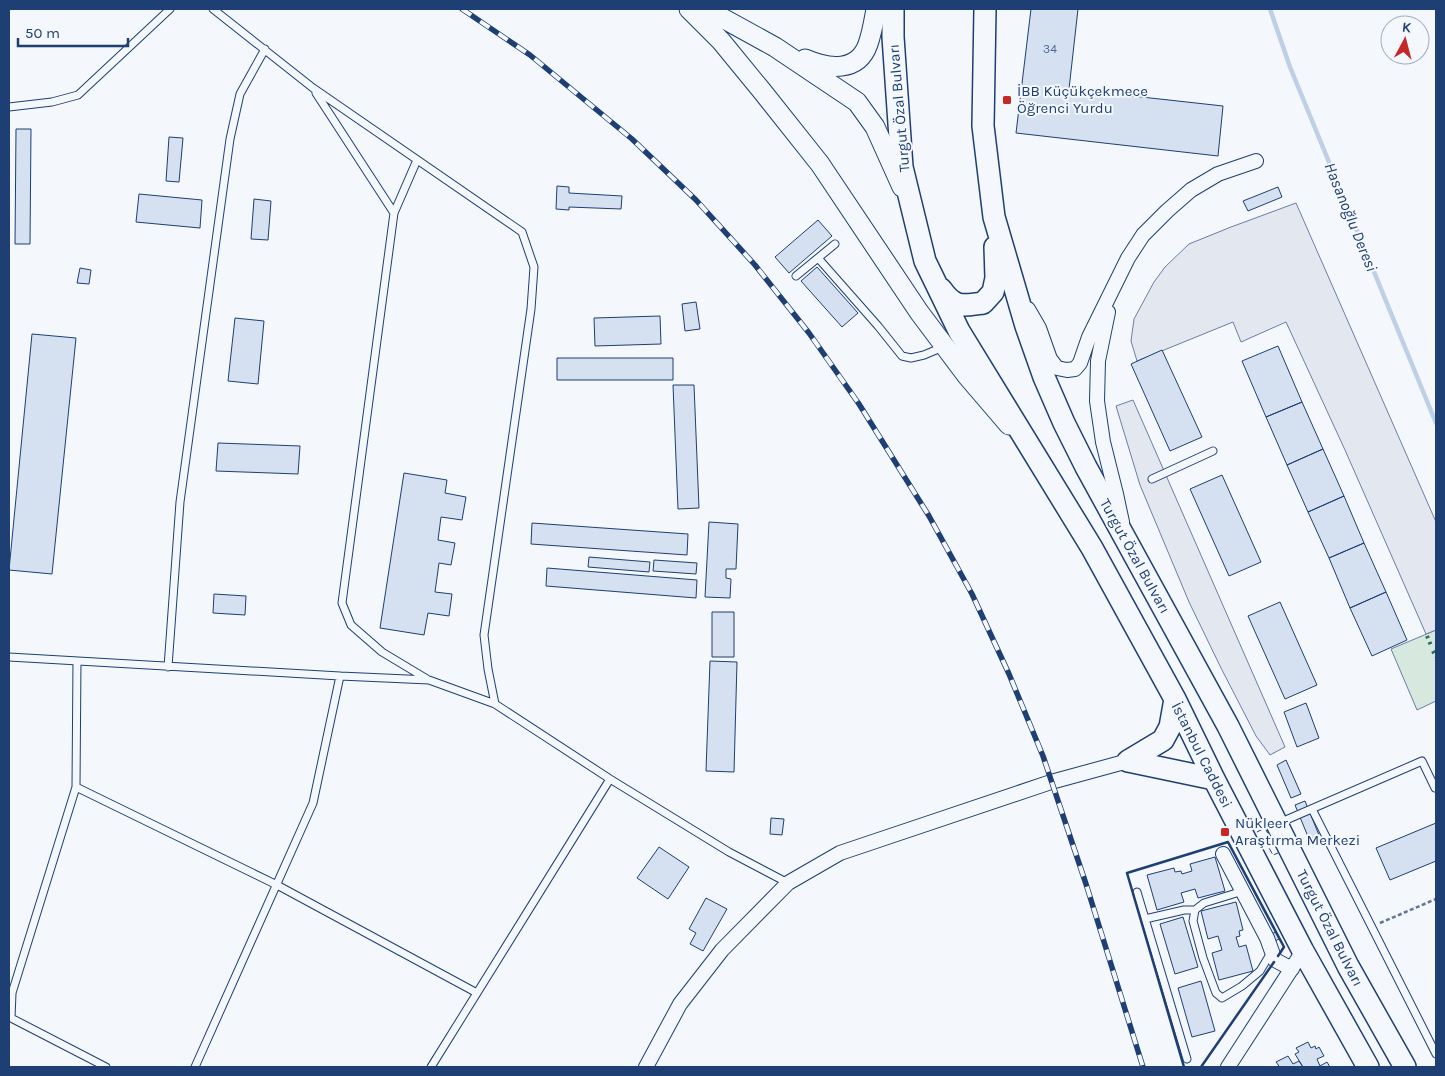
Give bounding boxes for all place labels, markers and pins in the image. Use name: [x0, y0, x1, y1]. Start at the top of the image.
place label: İBB Küçükçekmece Öğrenci Yurdu: [1017, 82, 1148, 117]
marker: İBB Küçükçekmece Öğrenci Yurdu: [1001, 94, 1013, 106]
place label: Nükleer Araştırma Merkezi: [1235, 814, 1360, 849]
marker: Nükleer Araştırma Merkezi: [1219, 826, 1231, 838]

